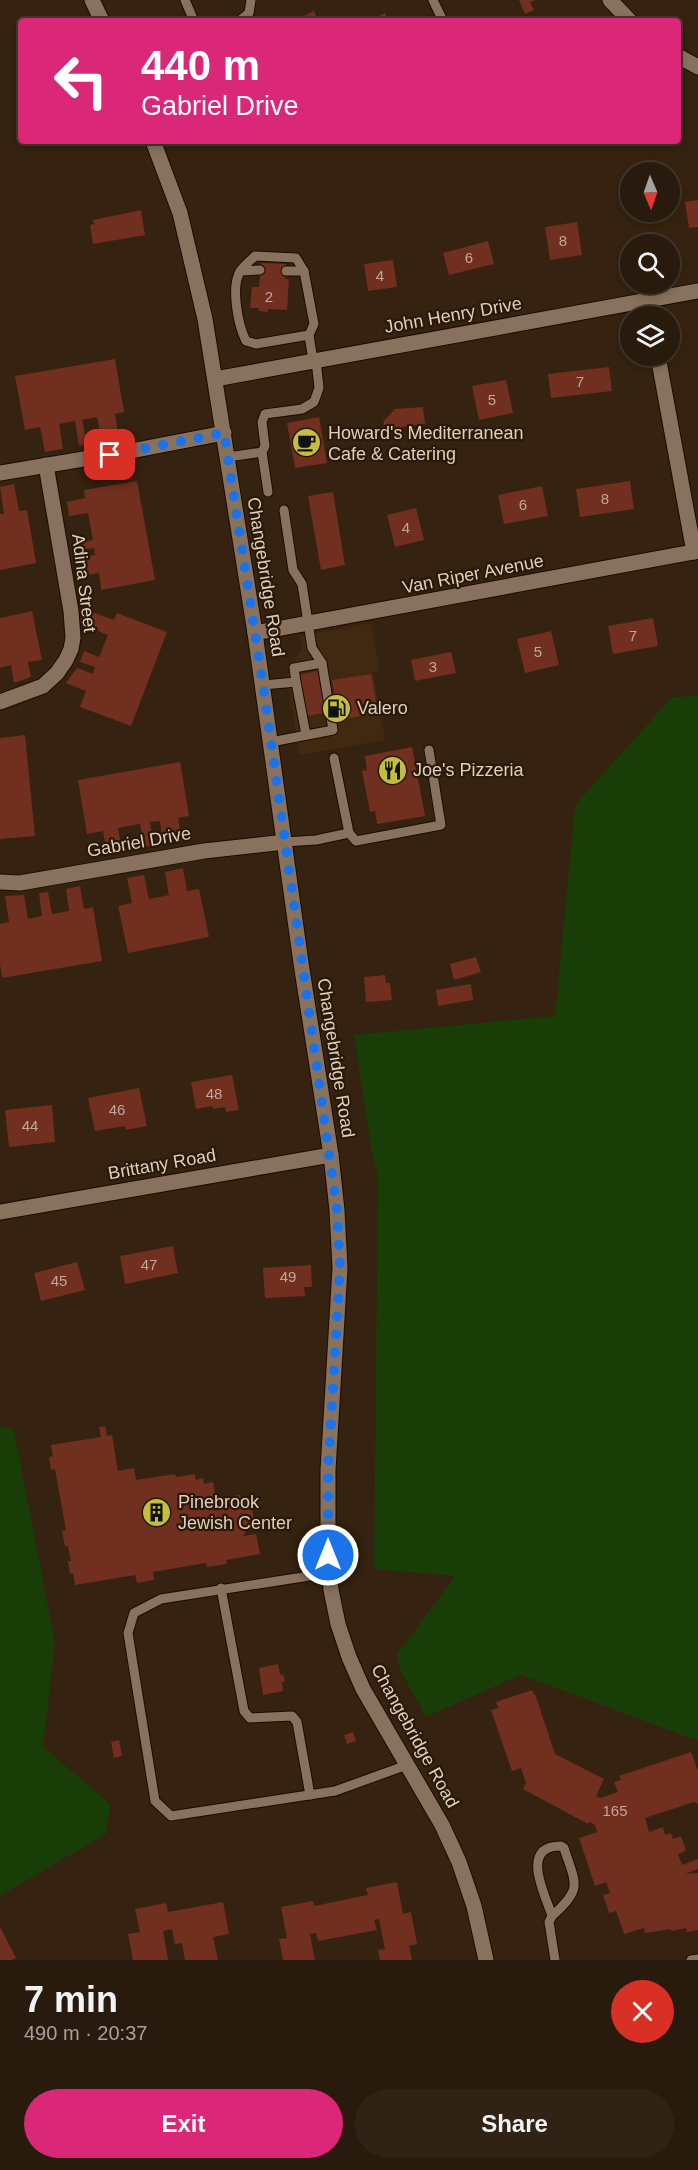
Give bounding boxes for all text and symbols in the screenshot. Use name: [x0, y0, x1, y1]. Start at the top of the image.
icon: left: [42, 42, 120, 120]
text: 440 m: [141, 42, 260, 89]
text: Gabriel Drive: [141, 91, 299, 121]
north arrow: [620, 162, 680, 222]
map controls: [620, 162, 680, 366]
house number: 8: [559, 232, 567, 249]
button: search: [620, 234, 680, 294]
house number: 6: [465, 249, 473, 266]
house number: 4: [376, 267, 384, 284]
house number: 2: [265, 288, 273, 305]
street label: John Henry Drive: [383, 293, 523, 337]
button: layers: [620, 306, 680, 366]
house number: 7: [576, 373, 584, 390]
house number: 5: [488, 391, 496, 408]
place label: Howard's Mediterranean Cafe & Catering: [328, 423, 524, 464]
cafe icon: Howard's Mediterranean Cafe & Catering: [291, 427, 323, 459]
pin: [84, 429, 135, 480]
icon: arrive: [93, 438, 126, 471]
house number: 8: [601, 490, 609, 507]
street label: Changebridge Road: [244, 496, 288, 658]
house number: 6: [519, 496, 527, 513]
house number: 4: [402, 519, 410, 536]
street label: Adina Street: [68, 533, 100, 633]
street label: Van Riper Avenue: [401, 550, 545, 598]
house number: 7: [629, 627, 637, 644]
house number: 5: [534, 643, 542, 660]
house number: 3: [429, 658, 437, 675]
fuel station icon: Valero: [320, 692, 352, 724]
place label: Valero: [357, 698, 408, 718]
restaurant icon: Joe's Pizzeria: [376, 754, 408, 786]
place label: Joe's Pizzeria: [413, 760, 524, 780]
street label: Gabriel Drive: [86, 823, 192, 861]
street label: Changebridge Road: [314, 977, 358, 1139]
house number: 48: [206, 1085, 222, 1102]
house number: 46: [109, 1101, 125, 1118]
house number: 44: [22, 1117, 38, 1134]
street label: Brittany Road: [107, 1145, 217, 1183]
house number: 47: [141, 1256, 157, 1273]
house number: 49: [280, 1268, 296, 1285]
house number: 45: [51, 1272, 67, 1289]
place label: Pinebrook Jewish Center: [178, 1492, 292, 1533]
building icon: Pinebrook Jewish Center: [141, 1496, 173, 1528]
position arrow: [296, 1523, 360, 1587]
street label: Changebridge Road: [367, 1661, 463, 1811]
house number: 165: [602, 1802, 628, 1819]
text: 7 min: [24, 1979, 118, 2020]
button: close: [611, 1980, 674, 2043]
text: 490 m · 20:37: [24, 2022, 147, 2044]
button: Exit: [24, 2089, 343, 2158]
button: Share: [355, 2089, 674, 2158]

